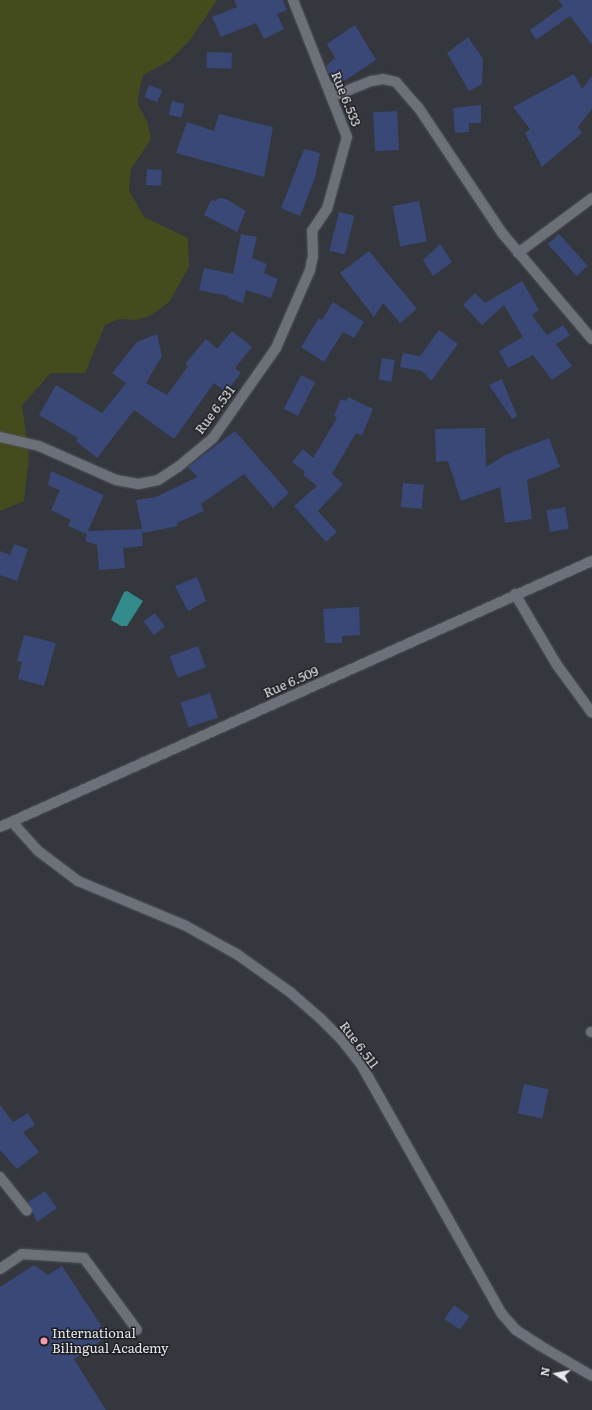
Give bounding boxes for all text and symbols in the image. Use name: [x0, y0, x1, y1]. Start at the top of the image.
street label: Rue 6.533: [328, 69, 364, 129]
street label: Rue 6.531: [192, 383, 238, 437]
street label: Rue 6.509: [261, 663, 321, 701]
street label: Rue 6.511: [336, 1018, 382, 1072]
place label: International Bilingual Academy: [52, 1326, 168, 1357]
marker: International Bilingual Academy: [39, 1336, 49, 1346]
north arrow: [536, 1354, 576, 1394]
text: N: [535, 1366, 553, 1378]

